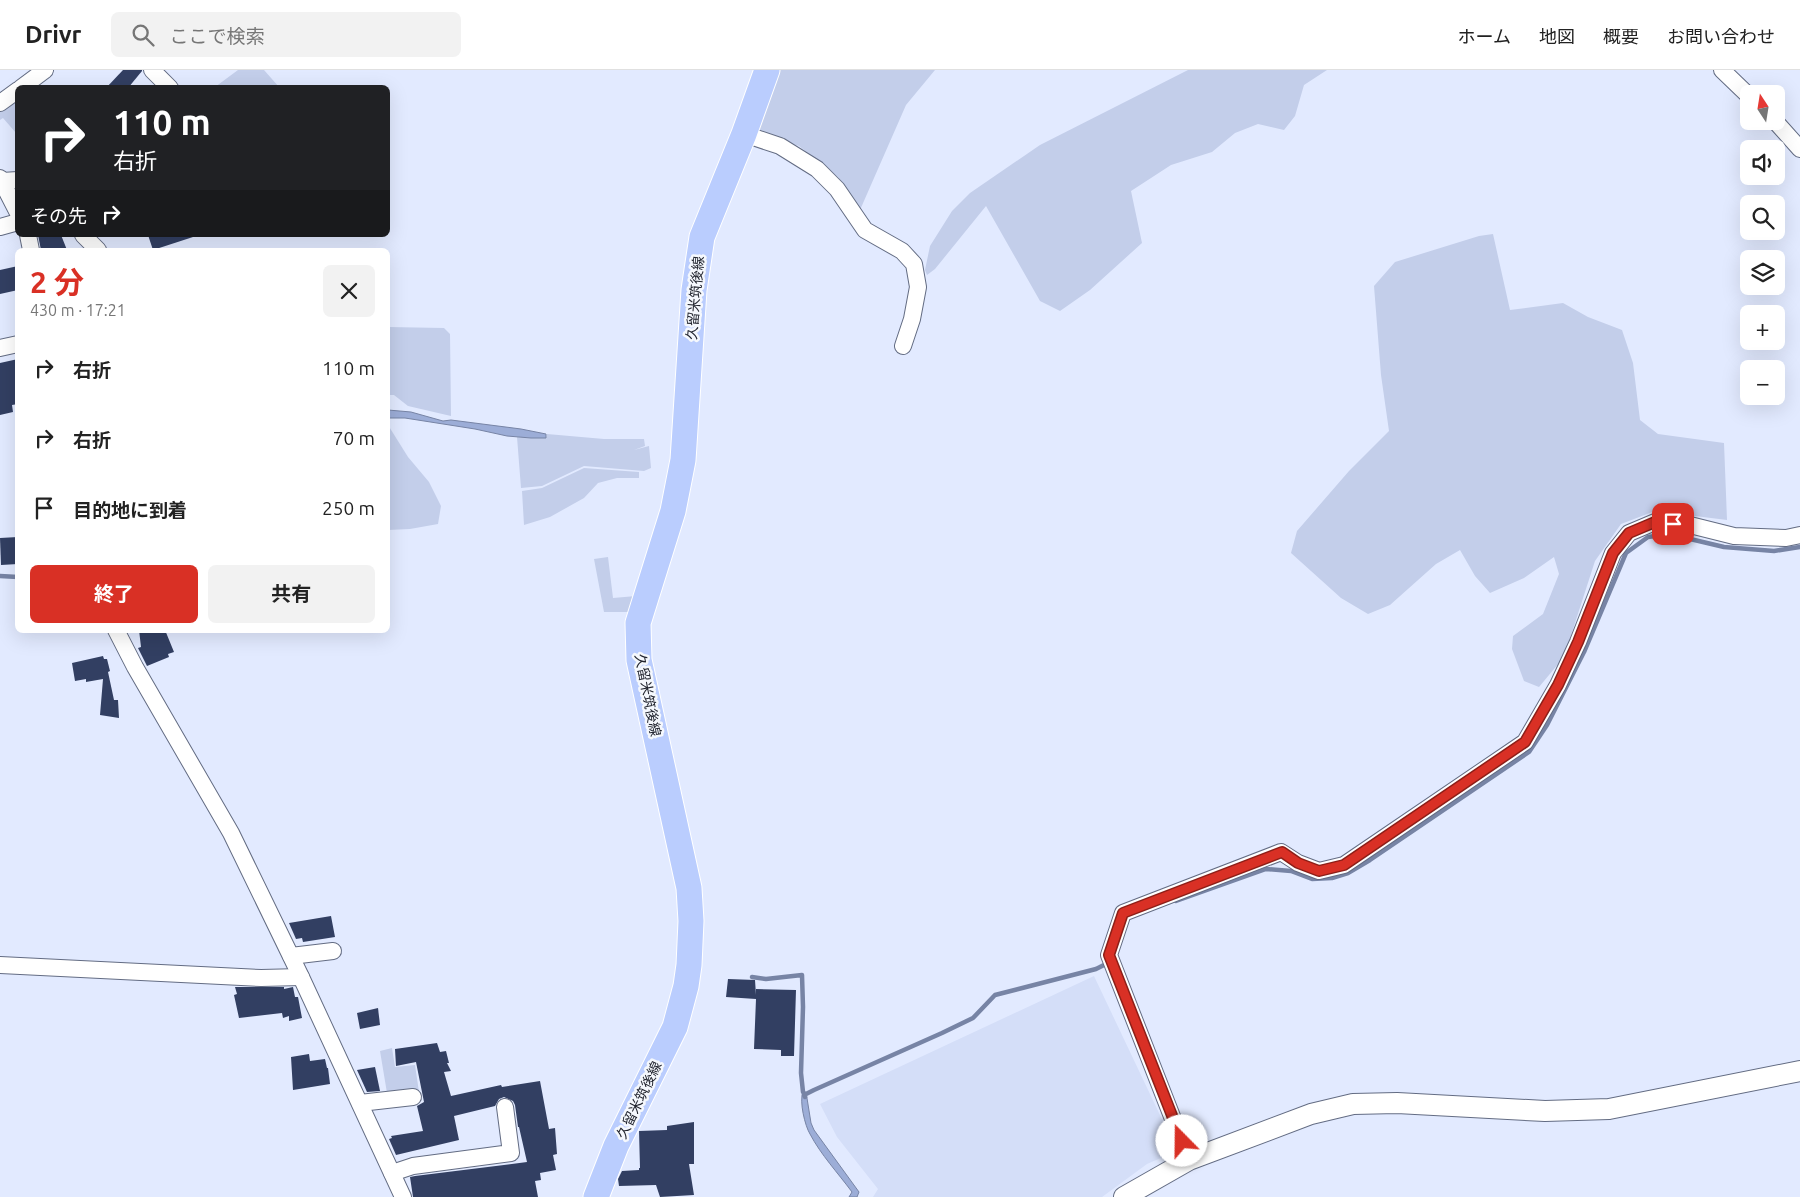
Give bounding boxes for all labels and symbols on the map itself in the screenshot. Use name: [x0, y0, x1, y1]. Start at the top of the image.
north arrow: [1740, 85, 1785, 130]
street label: 久留米筑後線: [683, 255, 707, 341]
pin: [1652, 503, 1694, 545]
street label: 久留米筑後線: [632, 652, 664, 738]
street label: 久留米筑後線: [613, 1059, 665, 1141]
position arrow: [1155, 1114, 1207, 1166]

